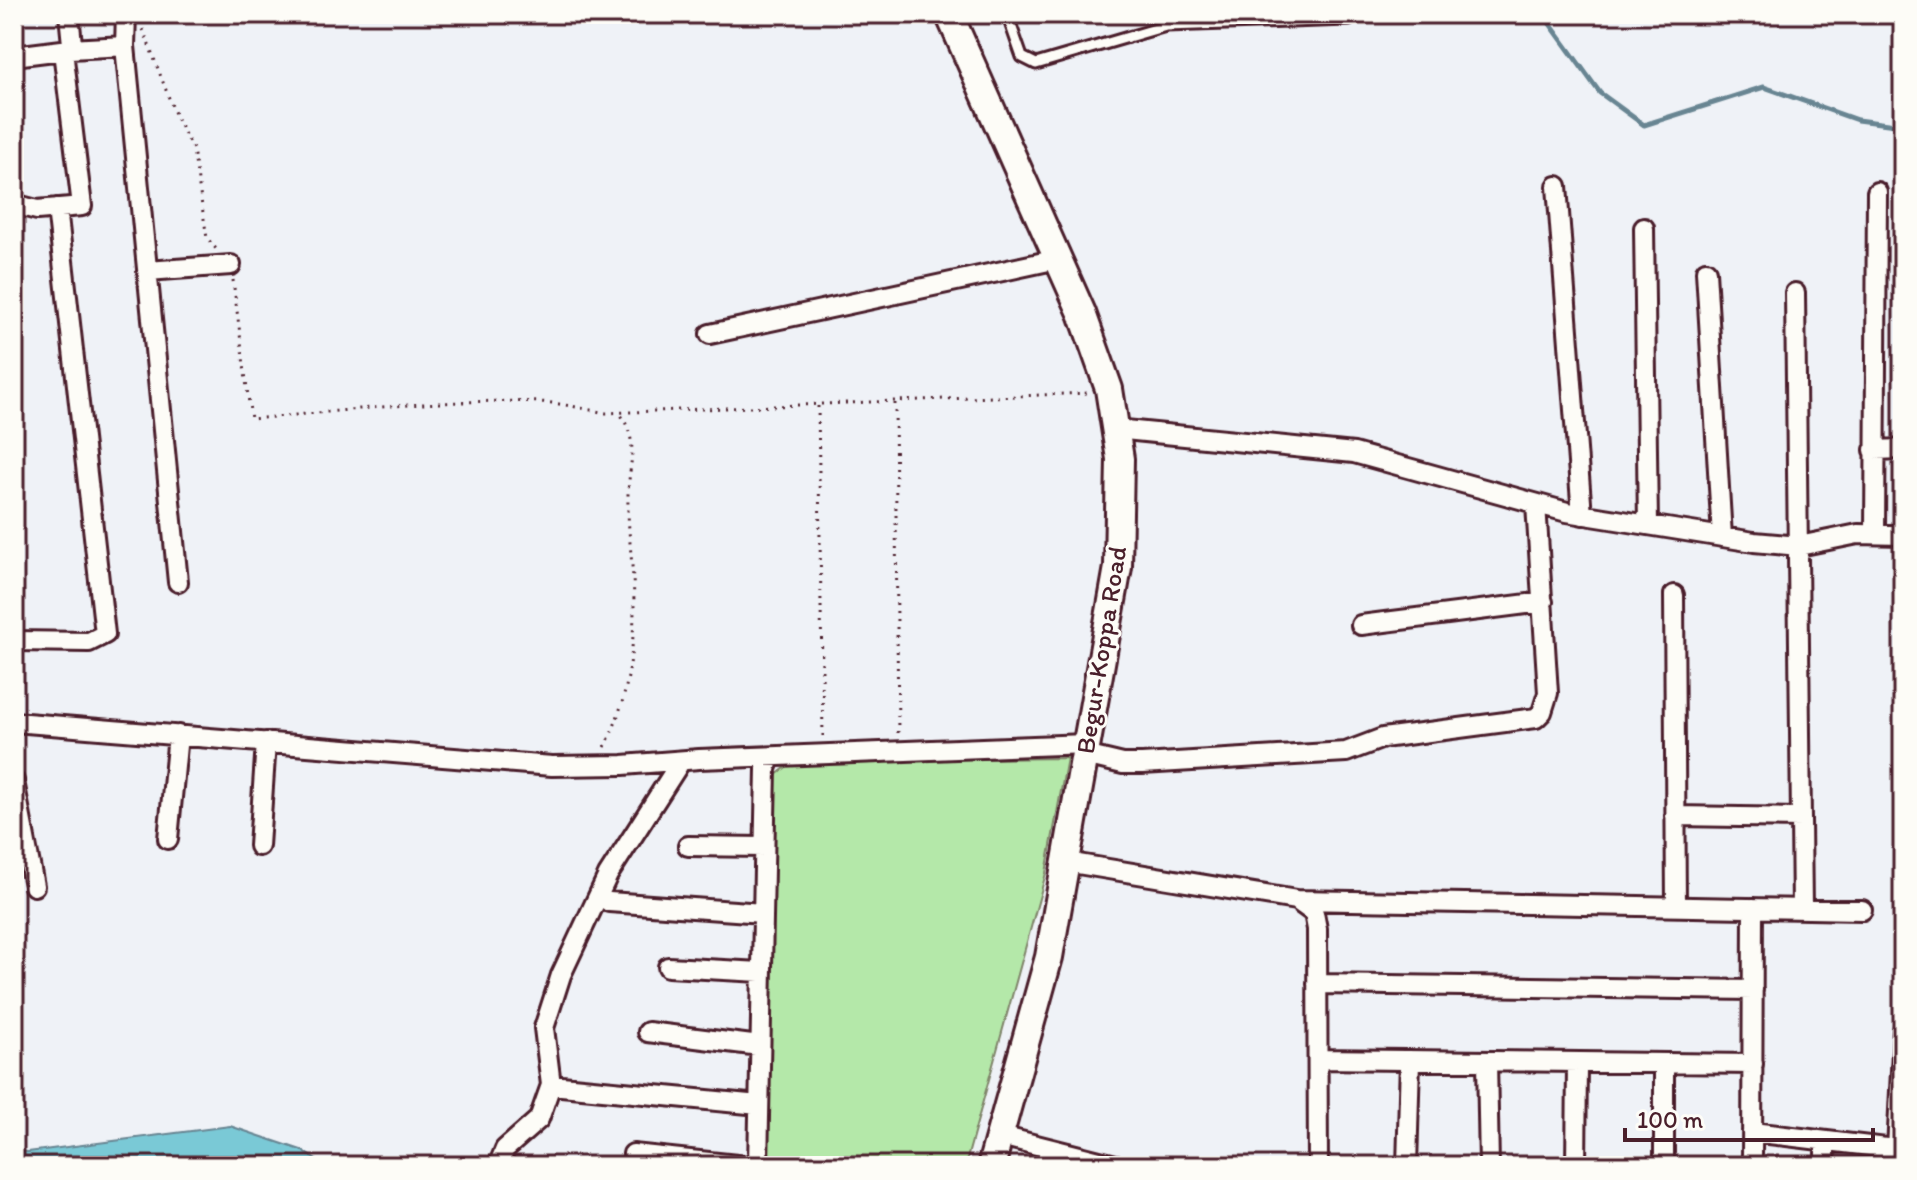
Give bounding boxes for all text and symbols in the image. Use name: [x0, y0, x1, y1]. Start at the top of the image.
street label: Begur-Koppa Road: [1069, 544, 1133, 756]
scale bar: [1625, 1092, 1873, 1142]
text: 100 m: [1637, 1105, 1703, 1134]

